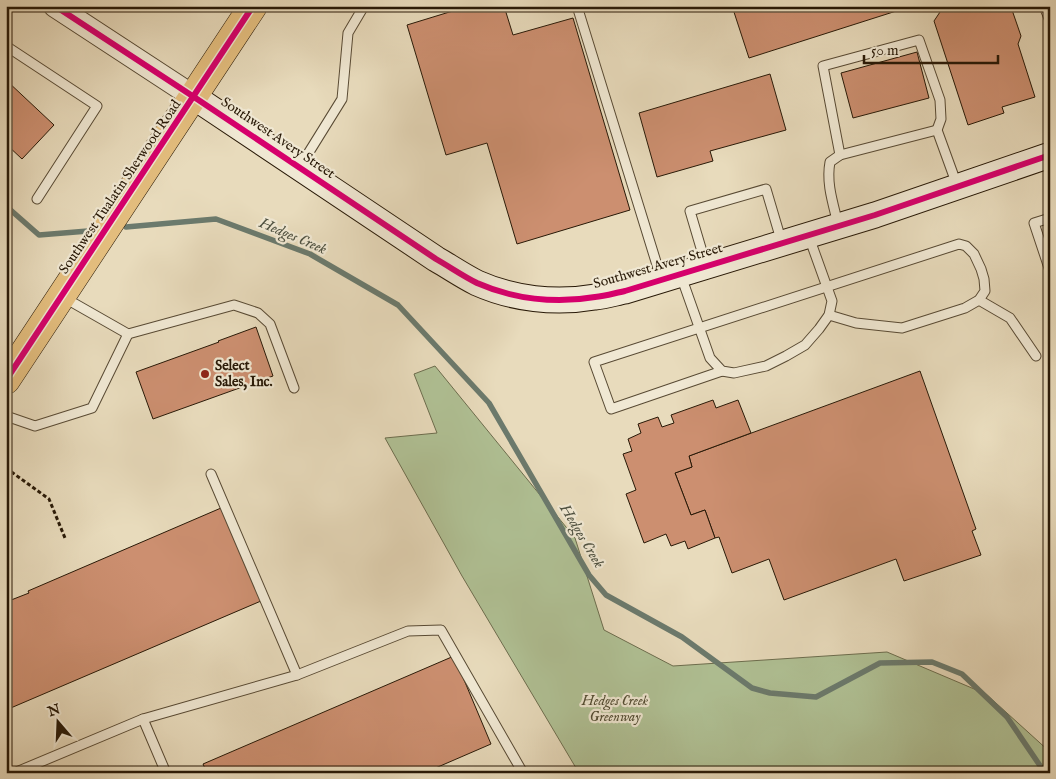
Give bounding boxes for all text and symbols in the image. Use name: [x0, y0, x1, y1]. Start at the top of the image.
scale bar: [864, 32, 997, 64]
text: 50 m: [871, 41, 899, 60]
street label: Southwest Avery Street: [217, 93, 339, 183]
street label: Southwest Tualatin Sherwood Road: [55, 96, 185, 277]
water label: Hedges Creek: [255, 213, 329, 260]
street label: Southwest Avery Street: [591, 239, 725, 293]
place label: Select Sales, Inc.: [215, 357, 273, 391]
marker: Select Sales, Inc.: [199, 368, 211, 380]
water label: Hedges Creek: [554, 500, 608, 572]
park label: Hedges Creek Greenway: [581, 692, 649, 726]
north arrow: [32, 696, 82, 746]
text: N: [44, 700, 63, 721]

